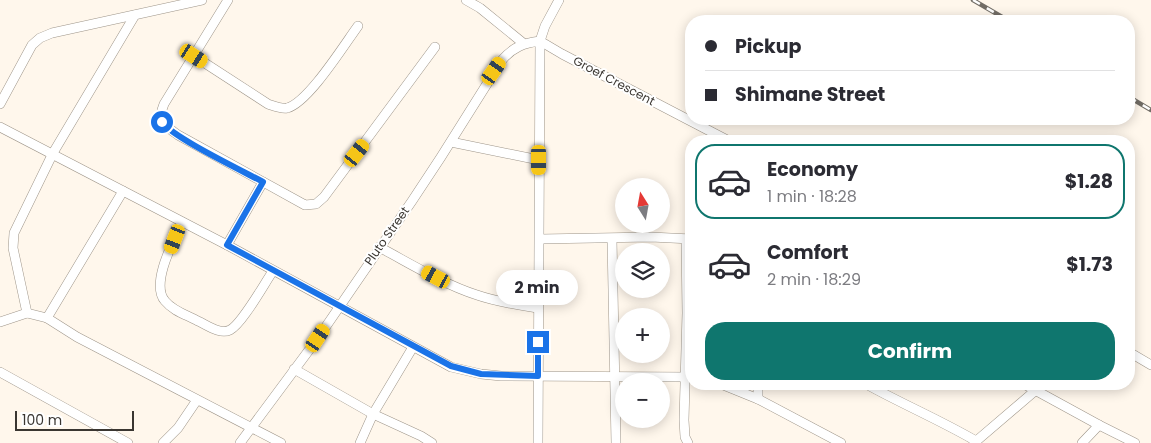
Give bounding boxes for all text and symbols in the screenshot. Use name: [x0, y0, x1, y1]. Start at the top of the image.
text: Pickup: [735, 33, 801, 60]
car: [177, 42, 210, 70]
street label: Groef Crescent: [570, 52, 658, 109]
car: [479, 54, 508, 88]
text: Shimane Street: [735, 81, 885, 108]
route start: [151, 111, 173, 133]
car: [341, 137, 372, 169]
car: [531, 145, 546, 175]
text: Economy: [767, 156, 858, 183]
icon: car: [707, 159, 752, 204]
text: $1.28: [1065, 168, 1113, 195]
north arrow: [615, 178, 670, 232]
map controls: [615, 178, 670, 428]
text: 1 min · 18:28: [767, 185, 857, 208]
street label: Pluto Street: [360, 203, 413, 268]
car: [162, 222, 187, 256]
text: Comfort: [767, 239, 849, 266]
icon: car: [707, 242, 752, 287]
button: layers: [615, 243, 670, 298]
text: $1.73: [1066, 251, 1113, 278]
car: [419, 263, 452, 291]
text: 2 min · 18:29: [767, 268, 861, 291]
callout: 2 min: [497, 270, 579, 304]
text: 2 min: [515, 276, 559, 299]
button: +: [615, 308, 670, 363]
car: [303, 321, 332, 355]
button: Confirm: [705, 322, 1115, 380]
route end: [527, 331, 549, 353]
button: −: [615, 373, 670, 428]
scale bar: [15, 408, 134, 431]
text: 100 m: [22, 410, 62, 430]

